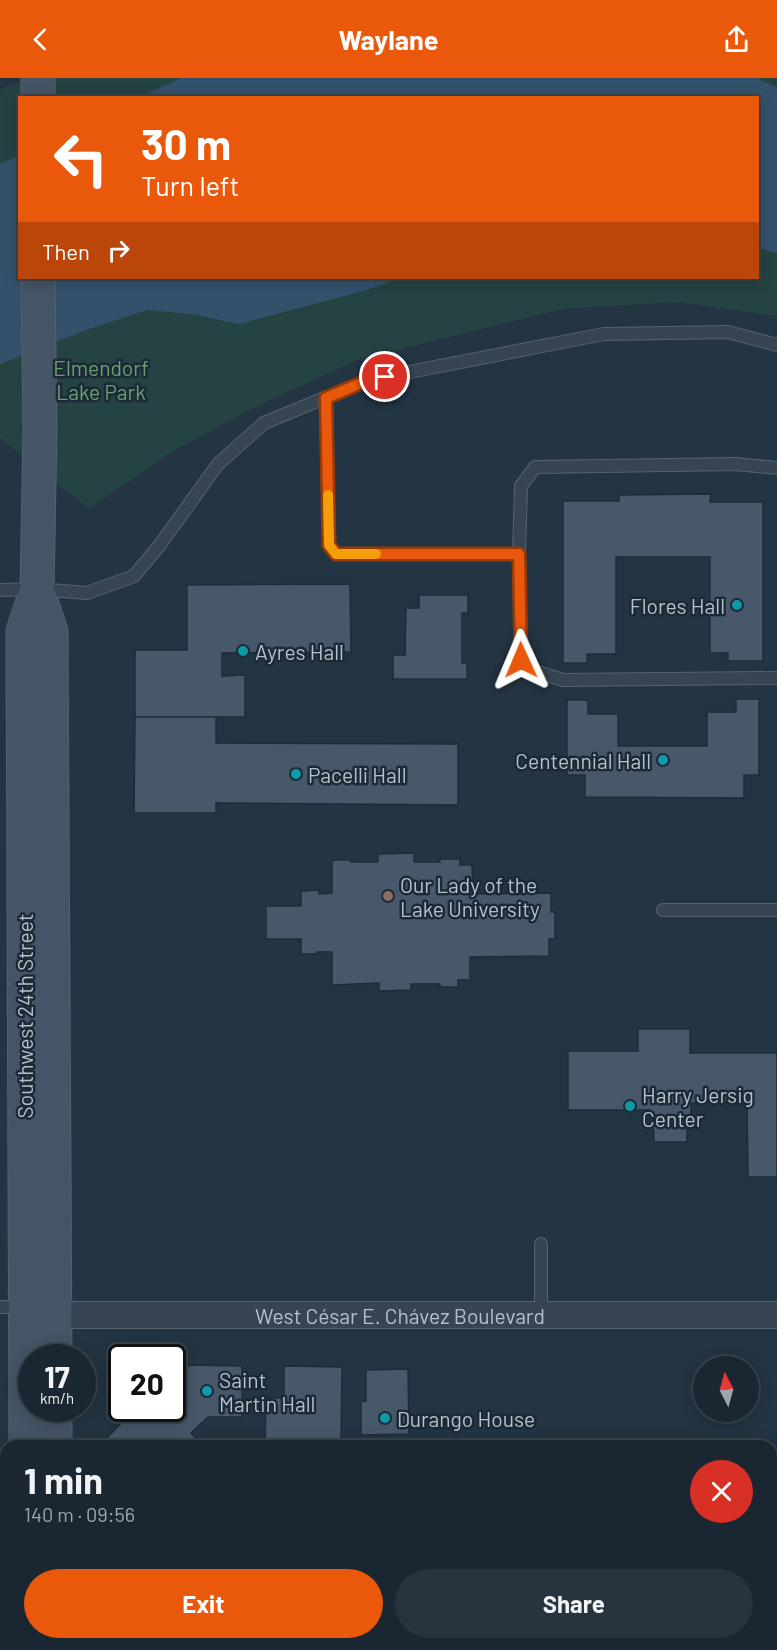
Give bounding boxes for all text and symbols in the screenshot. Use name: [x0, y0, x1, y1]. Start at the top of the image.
icon: back: [24, 23, 57, 56]
text: Waylane: [339, 23, 438, 55]
icon: share: [720, 23, 753, 56]
text: 30 m: [141, 118, 231, 168]
icon: left: [42, 120, 120, 198]
text: Turn left: [141, 169, 239, 201]
icon: right: [102, 234, 135, 267]
text: Then: [42, 238, 90, 264]
pin: [359, 351, 410, 402]
park label: Elmendorf Lake Park: [53, 355, 149, 404]
icon: arrive: [368, 360, 401, 393]
place label: Flores Hall: [630, 593, 725, 618]
marker: Flores Hall: [730, 598, 744, 612]
position arrow: [489, 628, 553, 692]
place label: Ayres Hall: [255, 639, 344, 664]
marker: Ayres Hall: [236, 644, 250, 658]
place label: Centennial Hall: [515, 748, 651, 773]
marker: Centennial Hall: [656, 753, 670, 767]
place label: Pacelli Hall: [308, 762, 407, 787]
marker: Pacelli Hall: [289, 767, 303, 781]
place label: Our Lady of the Lake University: [400, 872, 540, 921]
marker: Our Lady of the Lake University: [381, 889, 395, 903]
street label: Southwest 24th Street: [12, 914, 37, 1118]
place label: Harry Jersig Center: [642, 1082, 754, 1131]
marker: Harry Jersig Center: [623, 1099, 637, 1113]
street label: West César E. Chávez Boulevard: [255, 1303, 545, 1328]
speed limit sign: 20: [108, 1344, 186, 1422]
north arrow: [693, 1356, 759, 1422]
map controls: [693, 1356, 759, 1422]
text: 17: [44, 1358, 70, 1394]
place label: Saint Martin Hall: [219, 1367, 315, 1416]
marker: Saint Martin Hall: [200, 1384, 214, 1398]
text: km/h: [40, 1389, 74, 1407]
place label: Durango House: [397, 1406, 535, 1431]
marker: Durango House: [378, 1411, 392, 1425]
text: 1 min: [24, 1458, 103, 1501]
button: close: [690, 1460, 753, 1523]
text: 140 m · 09:56: [24, 1502, 135, 1526]
button: Exit: [24, 1569, 383, 1638]
button: Share: [395, 1569, 753, 1638]

